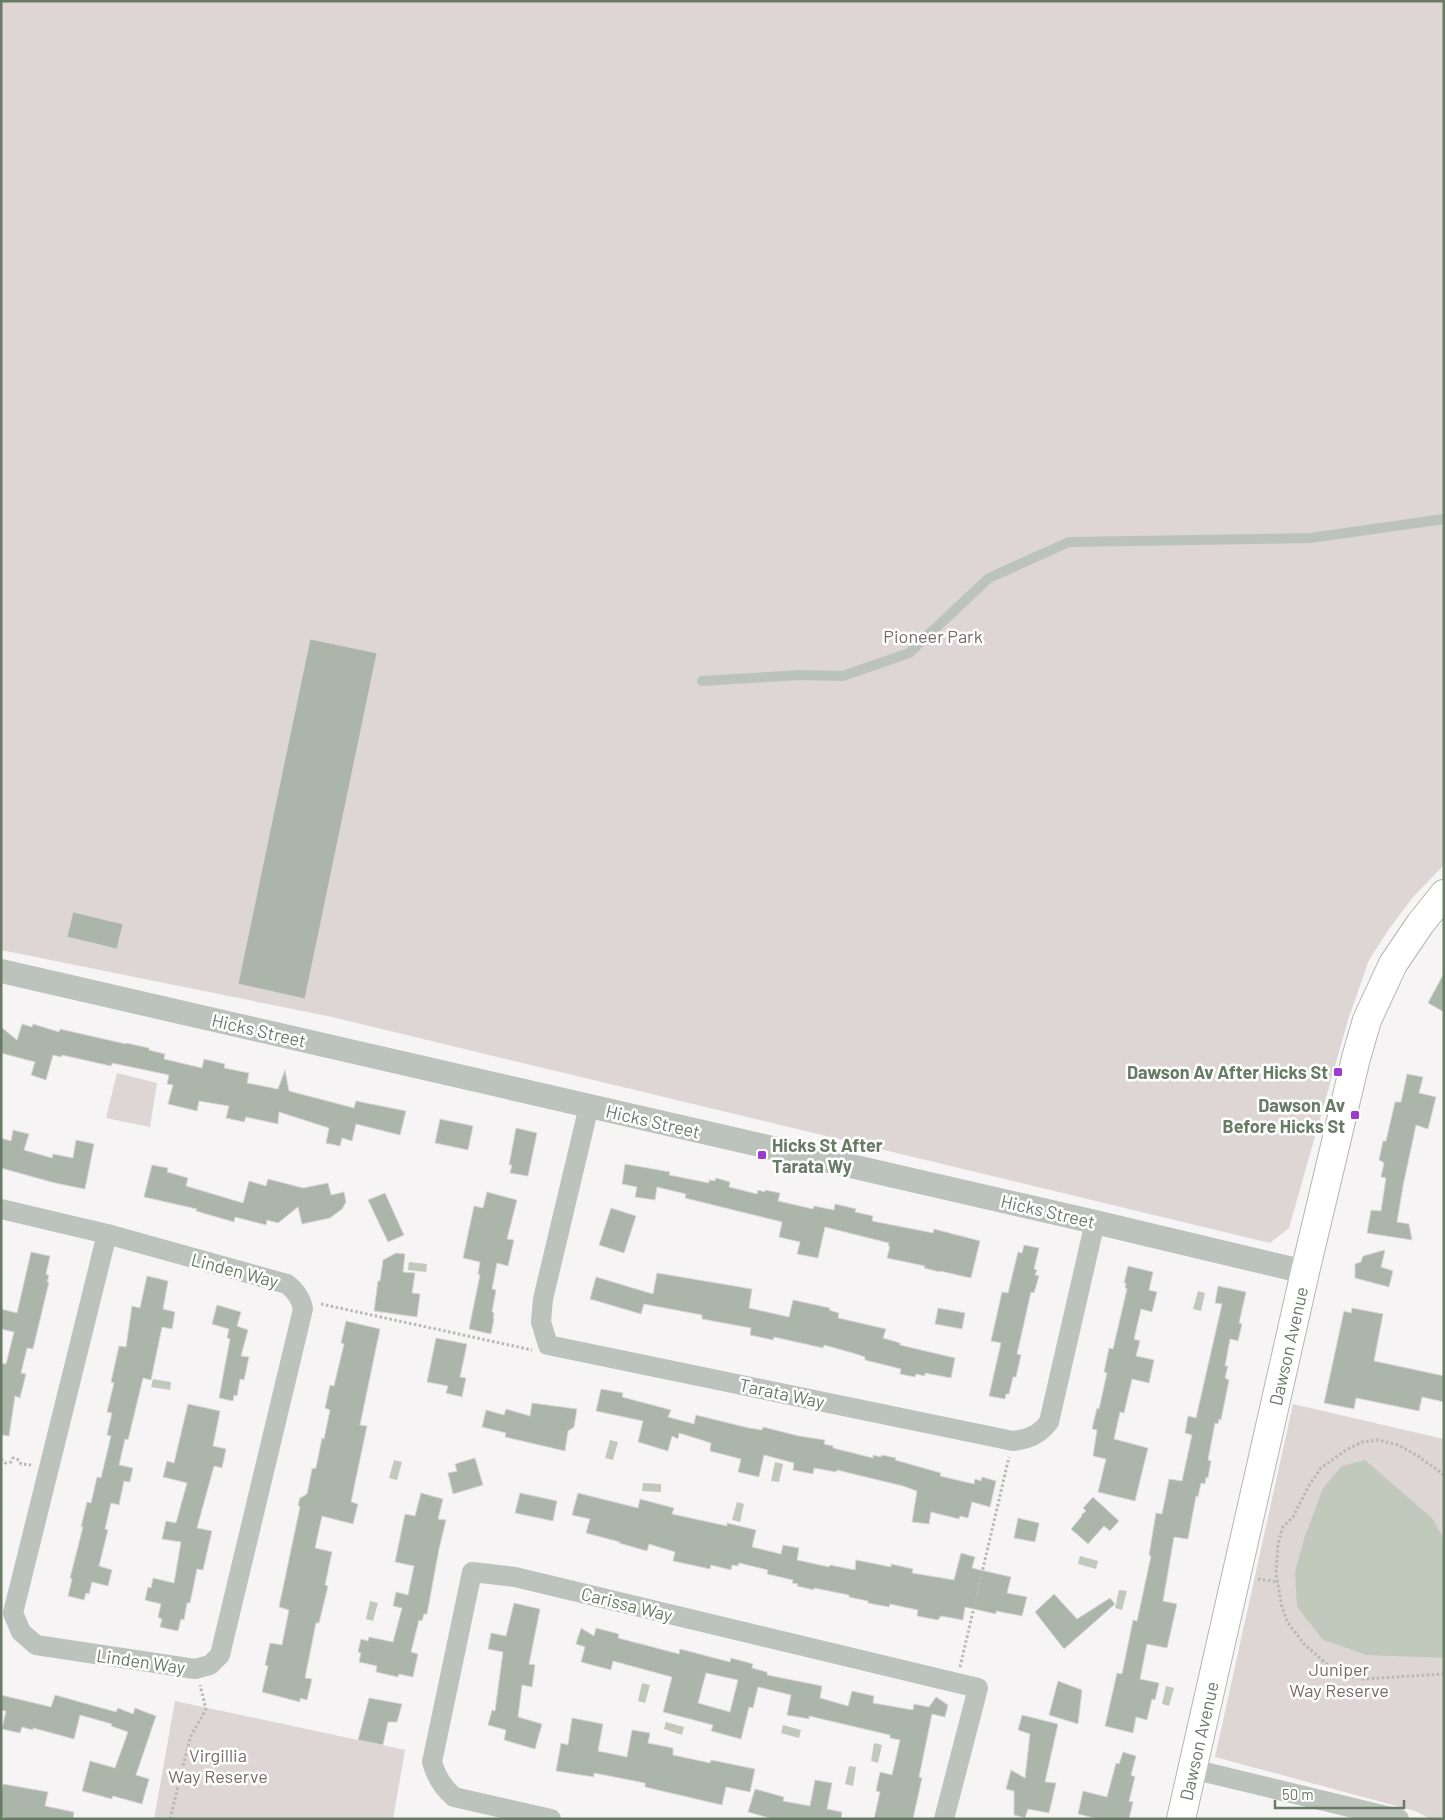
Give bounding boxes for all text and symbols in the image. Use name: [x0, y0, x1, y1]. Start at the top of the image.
park label: Pioneer Park: [883, 625, 983, 647]
street label: Hicks Street: [210, 1008, 308, 1052]
place label: Dawson Av After Hicks St: [1127, 1061, 1328, 1083]
marker: Dawson Av After Hicks St: [1332, 1066, 1344, 1078]
place label: Dawson Av Before Hicks St: [1223, 1094, 1345, 1137]
street label: Hicks Street: [604, 1099, 702, 1143]
marker: Dawson Av Before Hicks St: [1349, 1109, 1361, 1121]
place label: Hicks St After Tarata Wy: [772, 1134, 883, 1177]
marker: Hicks St After Tarata Wy: [756, 1149, 768, 1161]
street label: Hicks Street: [999, 1189, 1097, 1233]
street label: Linden Way: [189, 1248, 281, 1292]
street label: Dawson Avenue: [1264, 1284, 1312, 1408]
street label: Tarata Way: [737, 1373, 827, 1413]
street label: Carissa Way: [579, 1582, 675, 1626]
street label: Linden Way: [95, 1644, 187, 1678]
park label: Juniper Way Reserve: [1289, 1658, 1389, 1701]
street label: Dawson Avenue: [1175, 1679, 1223, 1803]
park label: Virgillia Way Reserve: [168, 1744, 268, 1787]
scale bar: [1275, 1778, 1404, 1810]
text: 50 m: [1282, 1785, 1314, 1803]

